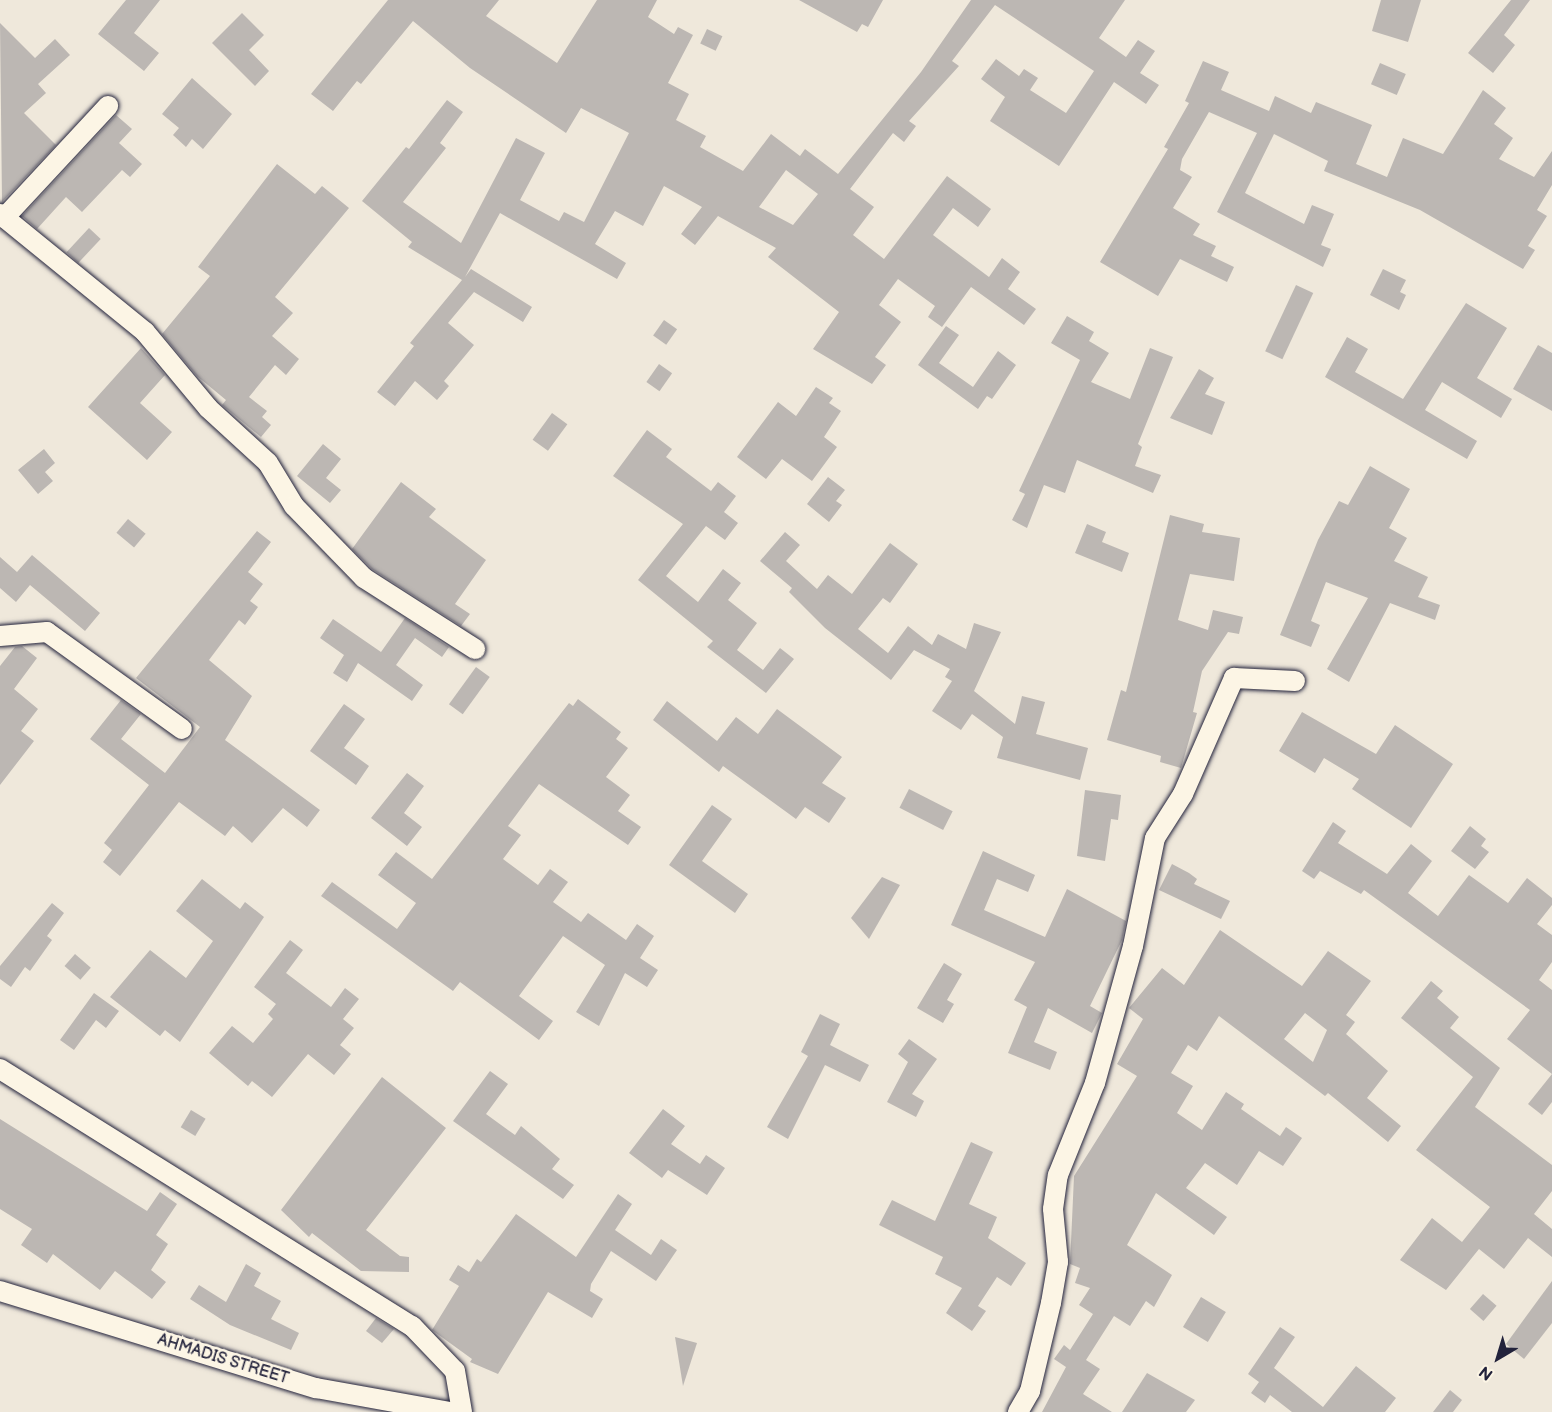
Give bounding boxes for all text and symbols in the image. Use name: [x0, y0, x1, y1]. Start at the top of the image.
north arrow: [1468, 1328, 1528, 1388]
street label: AHMADIS STREET: [155, 1331, 291, 1389]
text: N: [1476, 1361, 1497, 1384]

